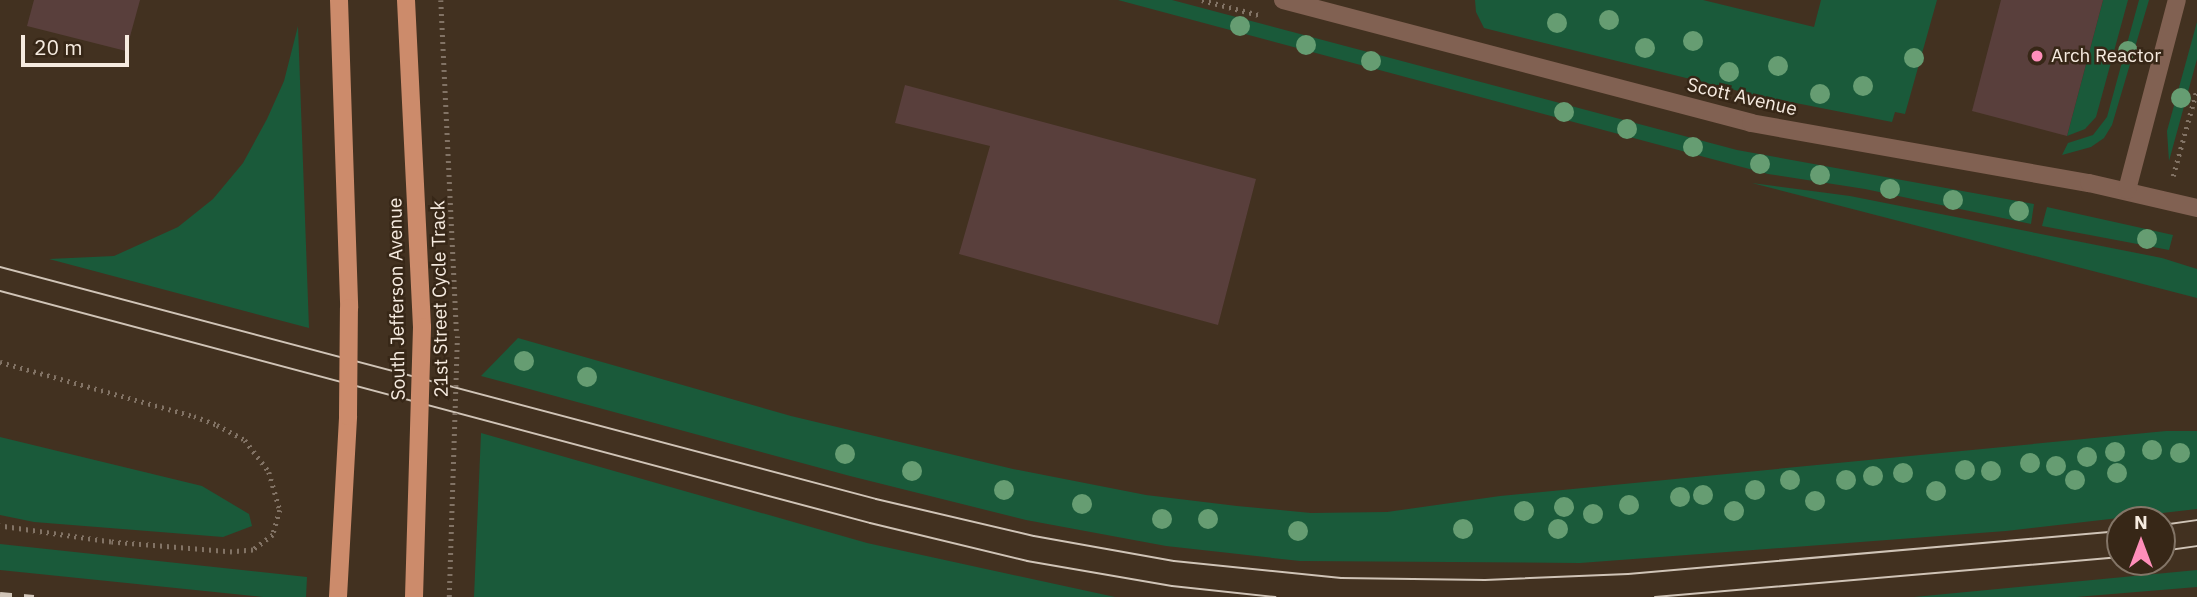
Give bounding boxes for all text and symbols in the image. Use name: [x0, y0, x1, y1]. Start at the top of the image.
scale bar: [24, 21, 133, 65]
text: 20 m: [34, 33, 83, 61]
place label: Arch Reactor: [2051, 45, 2161, 67]
marker: Arch Reactor: [2029, 48, 2045, 64]
street label: Scott Avenue: [1685, 73, 1799, 121]
street label: South Jefferson Avenue: [384, 197, 410, 401]
street label: 21st Street Cycle Track: [427, 200, 453, 398]
north arrow: [2106, 506, 2176, 576]
text: N: [2134, 510, 2148, 534]

